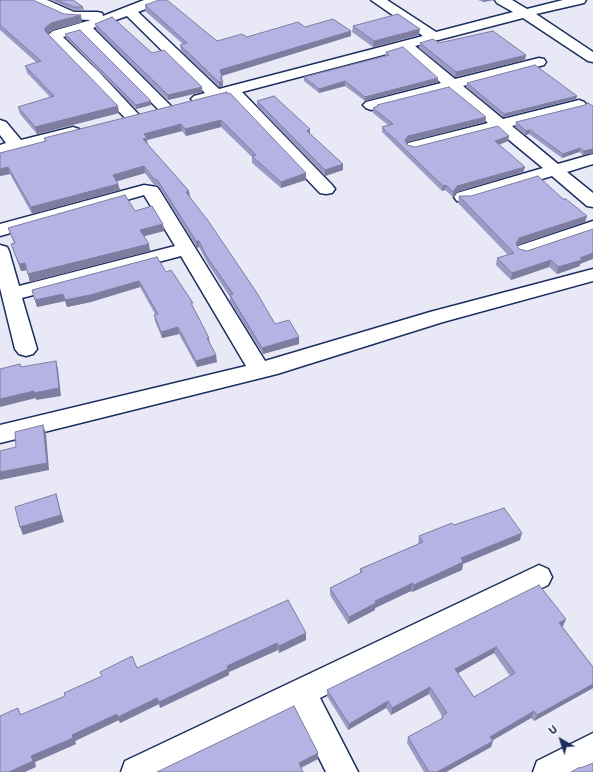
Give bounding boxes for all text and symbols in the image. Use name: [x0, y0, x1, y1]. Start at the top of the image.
north arrow: [541, 720, 581, 760]
text: U: [545, 722, 561, 738]

